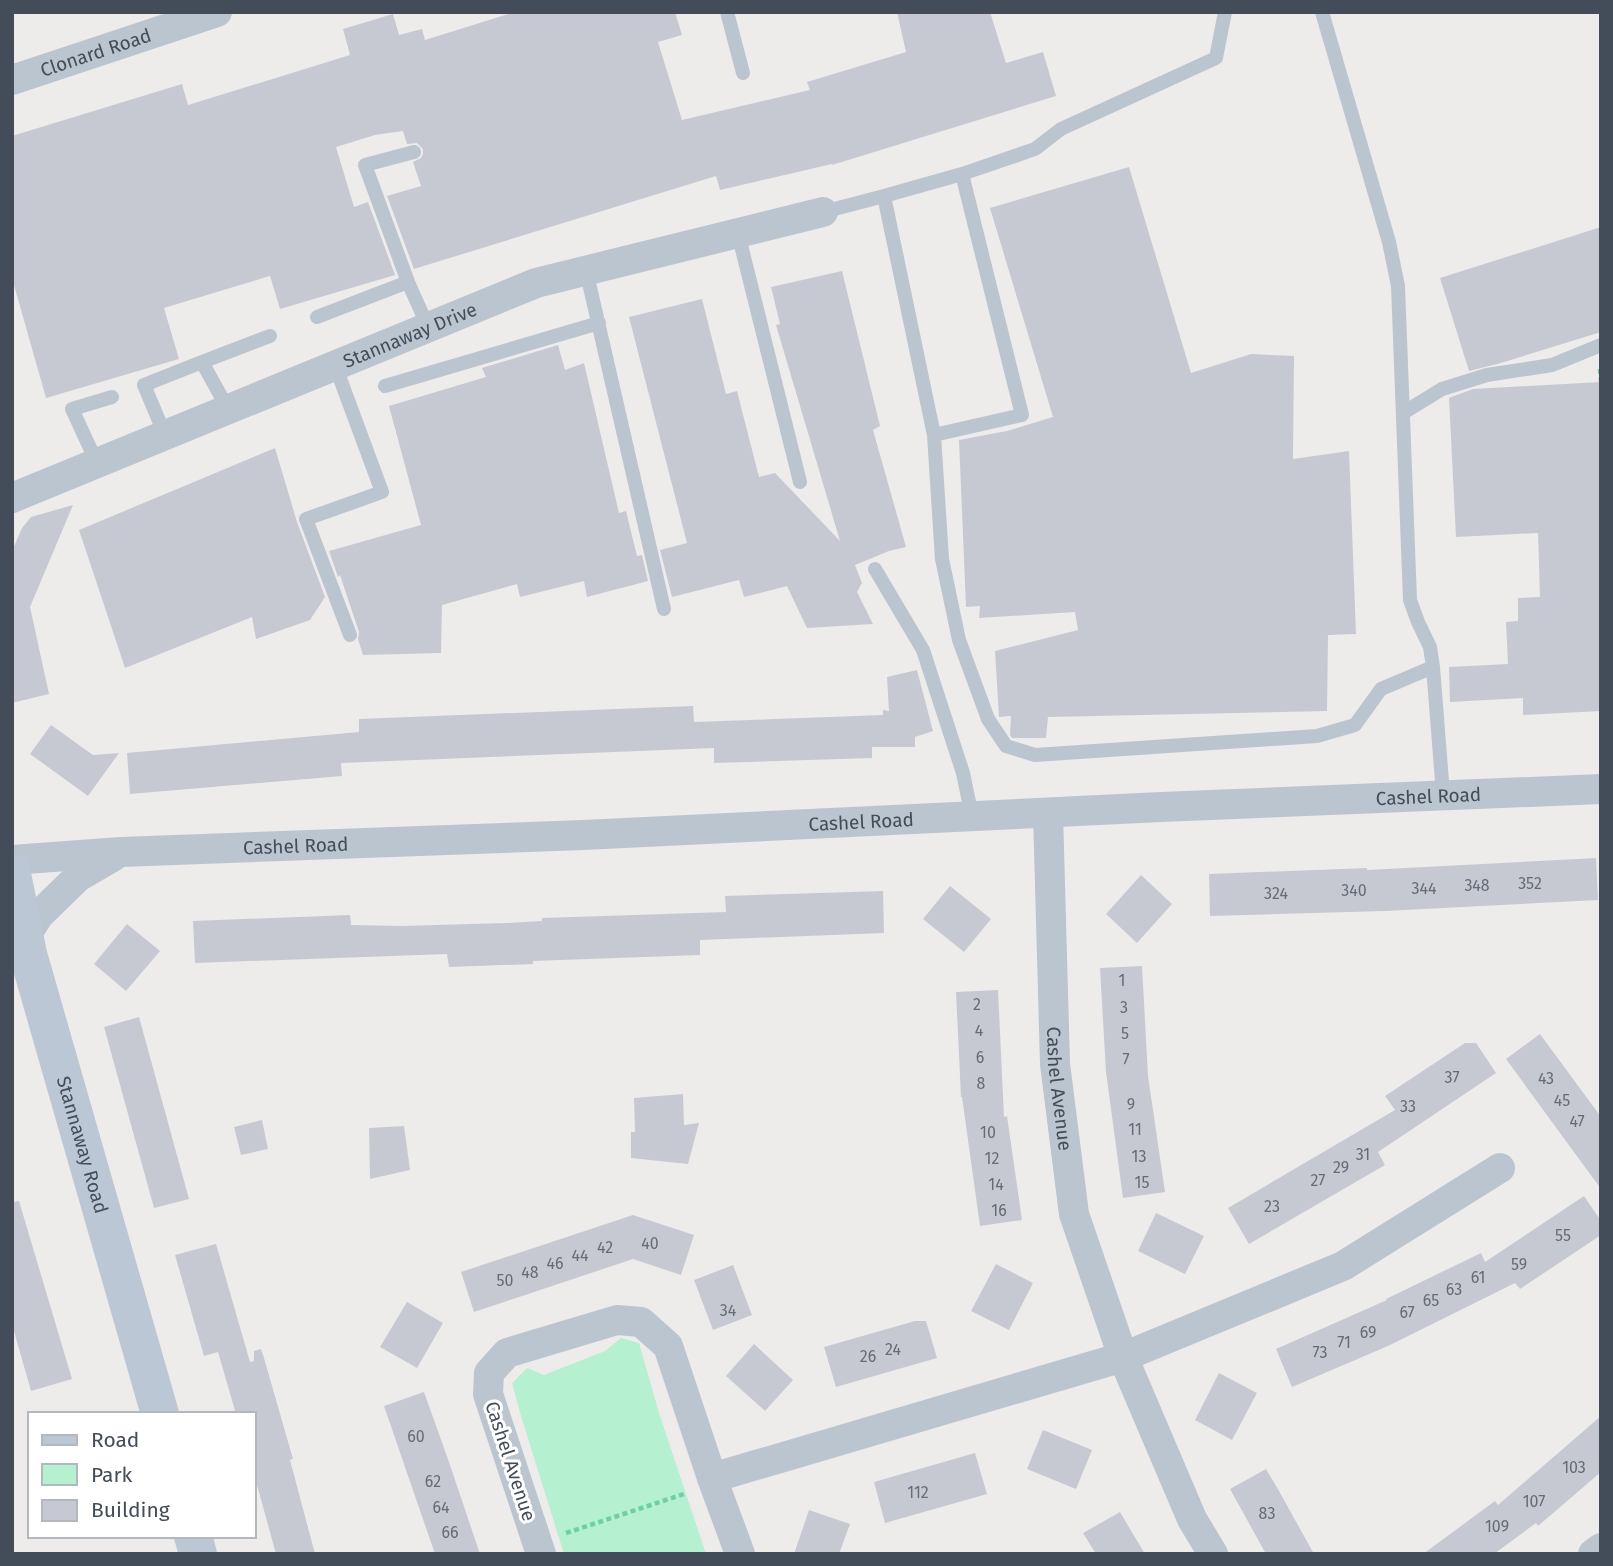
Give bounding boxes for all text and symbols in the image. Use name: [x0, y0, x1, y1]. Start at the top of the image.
street label: Clonard Road: [37, 24, 154, 82]
street label: Stannaway Drive: [340, 298, 480, 373]
street label: Cashel Road: [1375, 783, 1482, 810]
street label: Cashel Road: [808, 808, 914, 836]
street label: Cashel Road: [242, 833, 349, 860]
house number: 352: [1518, 874, 1542, 893]
house number: 348: [1464, 876, 1490, 895]
house number: 344: [1412, 879, 1437, 898]
house number: 340: [1341, 881, 1367, 900]
house number: 324: [1264, 884, 1288, 903]
house number: 1: [1119, 971, 1125, 990]
house number: 2: [973, 995, 981, 1014]
house number: 3: [1120, 998, 1128, 1017]
house number: 4: [975, 1021, 984, 1040]
house number: 5: [1121, 1024, 1129, 1043]
street label: Cashel Avenue: [1042, 1026, 1077, 1152]
house number: 6: [976, 1048, 984, 1067]
house number: 7: [1122, 1050, 1130, 1069]
house number: 37: [1444, 1068, 1460, 1087]
house number: 43: [1538, 1069, 1554, 1088]
street label: Stannaway Road: [52, 1074, 113, 1216]
house number: 8: [977, 1074, 986, 1093]
house number: 45: [1554, 1091, 1570, 1110]
house number: 9: [1127, 1095, 1135, 1114]
house number: 33: [1400, 1097, 1416, 1116]
house number: 47: [1569, 1112, 1585, 1131]
house number: 11: [1128, 1120, 1142, 1139]
house number: 10: [980, 1123, 996, 1142]
house number: 31: [1356, 1145, 1370, 1164]
house number: 13: [1132, 1147, 1146, 1166]
house number: 12: [985, 1149, 999, 1168]
house number: 29: [1333, 1158, 1349, 1177]
house number: 27: [1311, 1171, 1325, 1190]
house number: 15: [1135, 1173, 1149, 1192]
house number: 14: [988, 1175, 1004, 1194]
house number: 23: [1264, 1197, 1280, 1216]
house number: 16: [991, 1201, 1007, 1220]
house number: 55: [1555, 1226, 1571, 1245]
house number: 40: [641, 1234, 659, 1253]
house number: 42: [597, 1238, 613, 1257]
house number: 44: [571, 1246, 589, 1265]
house number: 46: [546, 1254, 564, 1273]
house number: 59: [1511, 1255, 1527, 1274]
house number: 48: [521, 1263, 539, 1282]
house number: 61: [1471, 1268, 1485, 1287]
house number: 50: [497, 1271, 514, 1290]
house number: 63: [1446, 1280, 1462, 1299]
house number: 65: [1423, 1291, 1439, 1310]
house number: 34: [720, 1301, 737, 1320]
house number: 67: [1399, 1303, 1415, 1322]
house number: 69: [1360, 1323, 1376, 1342]
house number: 71: [1337, 1333, 1351, 1352]
house number: 24: [885, 1340, 901, 1359]
house number: 73: [1313, 1343, 1327, 1362]
house number: 26: [860, 1347, 876, 1366]
street label: Cashel Avenue: [480, 1398, 541, 1524]
legend: [28, 1412, 256, 1538]
text: Road: [91, 1427, 139, 1453]
house number: 60: [407, 1427, 425, 1446]
house number: 103: [1562, 1458, 1586, 1477]
text: Park: [91, 1462, 133, 1488]
house number: 62: [425, 1472, 441, 1491]
house number: 112: [907, 1483, 929, 1502]
house number: 107: [1523, 1492, 1545, 1511]
text: Building: [91, 1497, 170, 1523]
house number: 64: [432, 1498, 450, 1517]
house number: 83: [1259, 1504, 1275, 1523]
house number: 109: [1485, 1517, 1509, 1536]
house number: 66: [441, 1523, 459, 1542]

